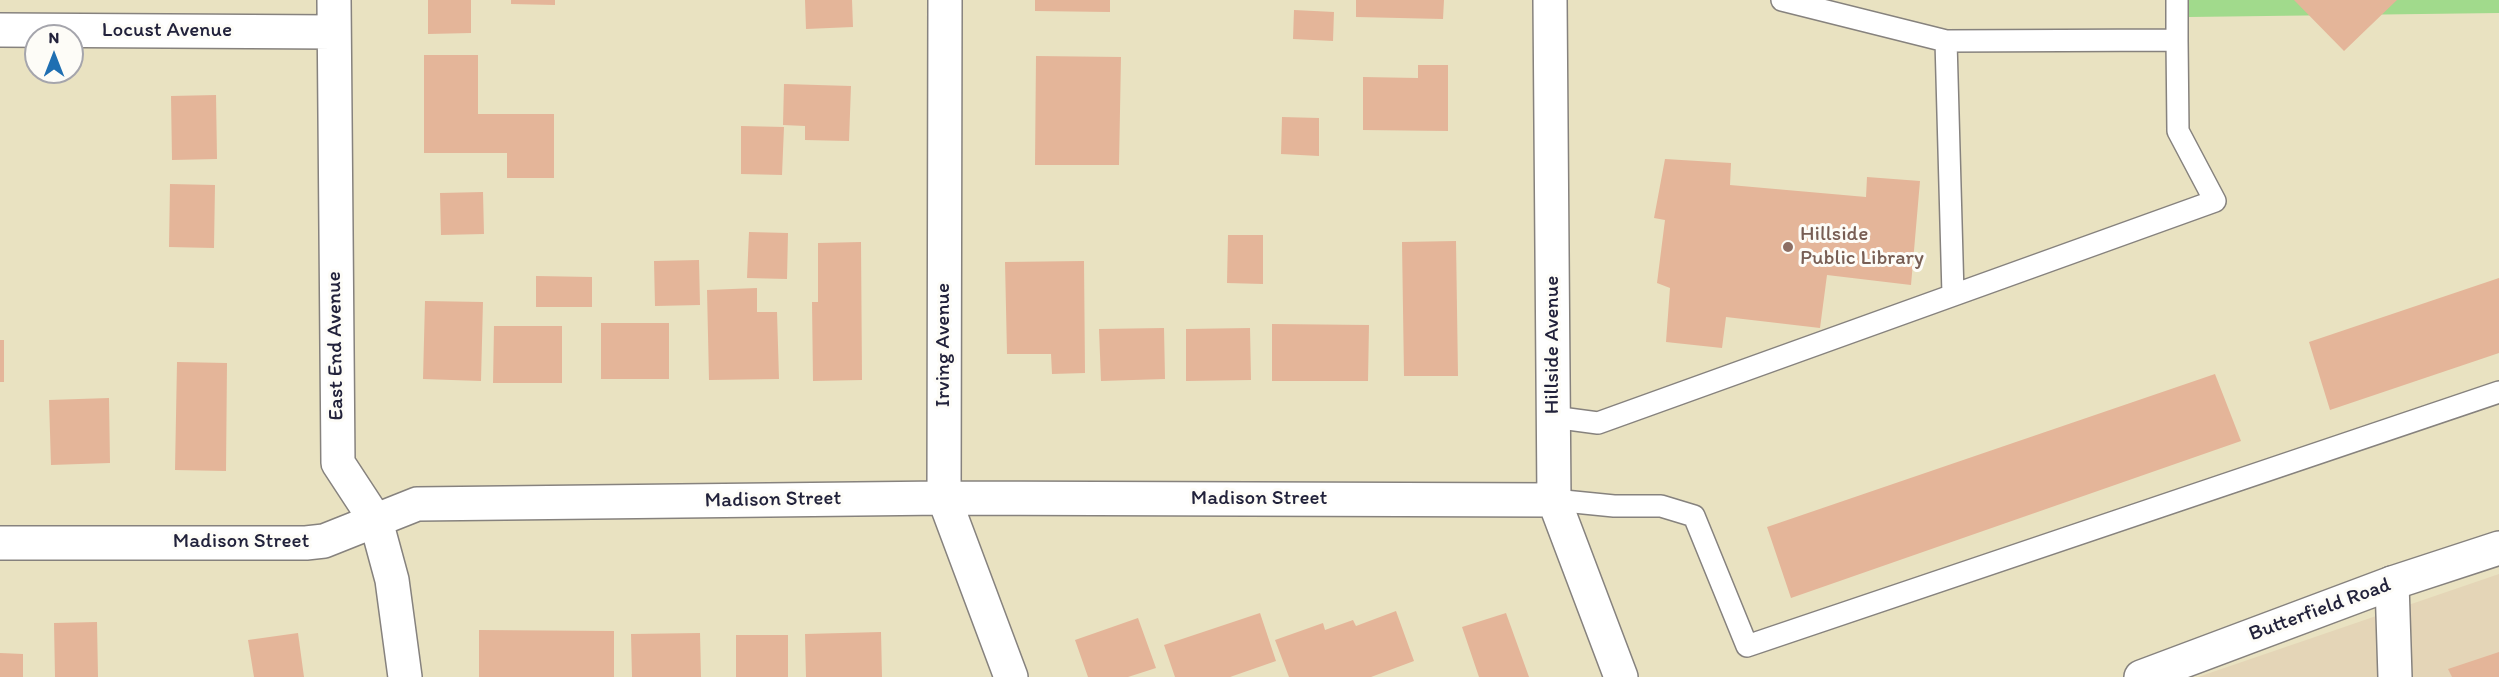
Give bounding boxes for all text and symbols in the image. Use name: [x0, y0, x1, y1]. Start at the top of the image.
street label: Locust Avenue: [102, 18, 232, 44]
north arrow: [24, 24, 84, 84]
text: N: [49, 28, 59, 47]
place label: Hillside Public Library: [1800, 222, 1924, 272]
marker: Hillside Public Library: [1781, 240, 1795, 254]
street label: East End Avenue: [322, 271, 350, 421]
street label: Hillside Avenue: [1540, 276, 1566, 414]
street label: Irving Avenue: [931, 283, 957, 407]
street label: Madison Street: [705, 486, 841, 514]
street label: Madison Street: [1191, 486, 1327, 512]
street label: Madison Street: [173, 529, 309, 555]
street label: Butterfield Road: [2246, 573, 2394, 647]

